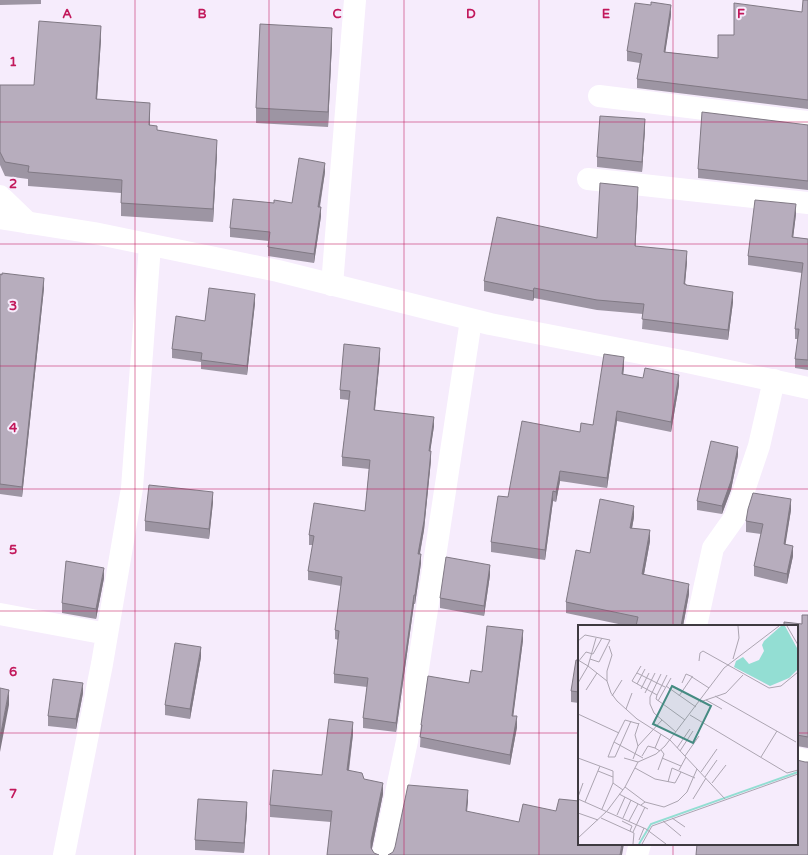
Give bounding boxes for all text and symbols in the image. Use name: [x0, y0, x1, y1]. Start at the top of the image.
text: A: [62, 6, 72, 22]
text: B: [197, 6, 207, 22]
text: C: [332, 6, 342, 22]
text: D: [466, 6, 476, 22]
text: E: [602, 6, 610, 22]
text: F: [737, 6, 745, 22]
text: 1: [9, 54, 17, 70]
text: 2: [9, 176, 17, 192]
text: 3: [9, 298, 17, 314]
text: 4: [9, 420, 18, 436]
text: 5: [9, 542, 17, 558]
inset map: [578, 625, 798, 845]
text: 6: [9, 664, 17, 680]
text: 7: [9, 786, 17, 802]

